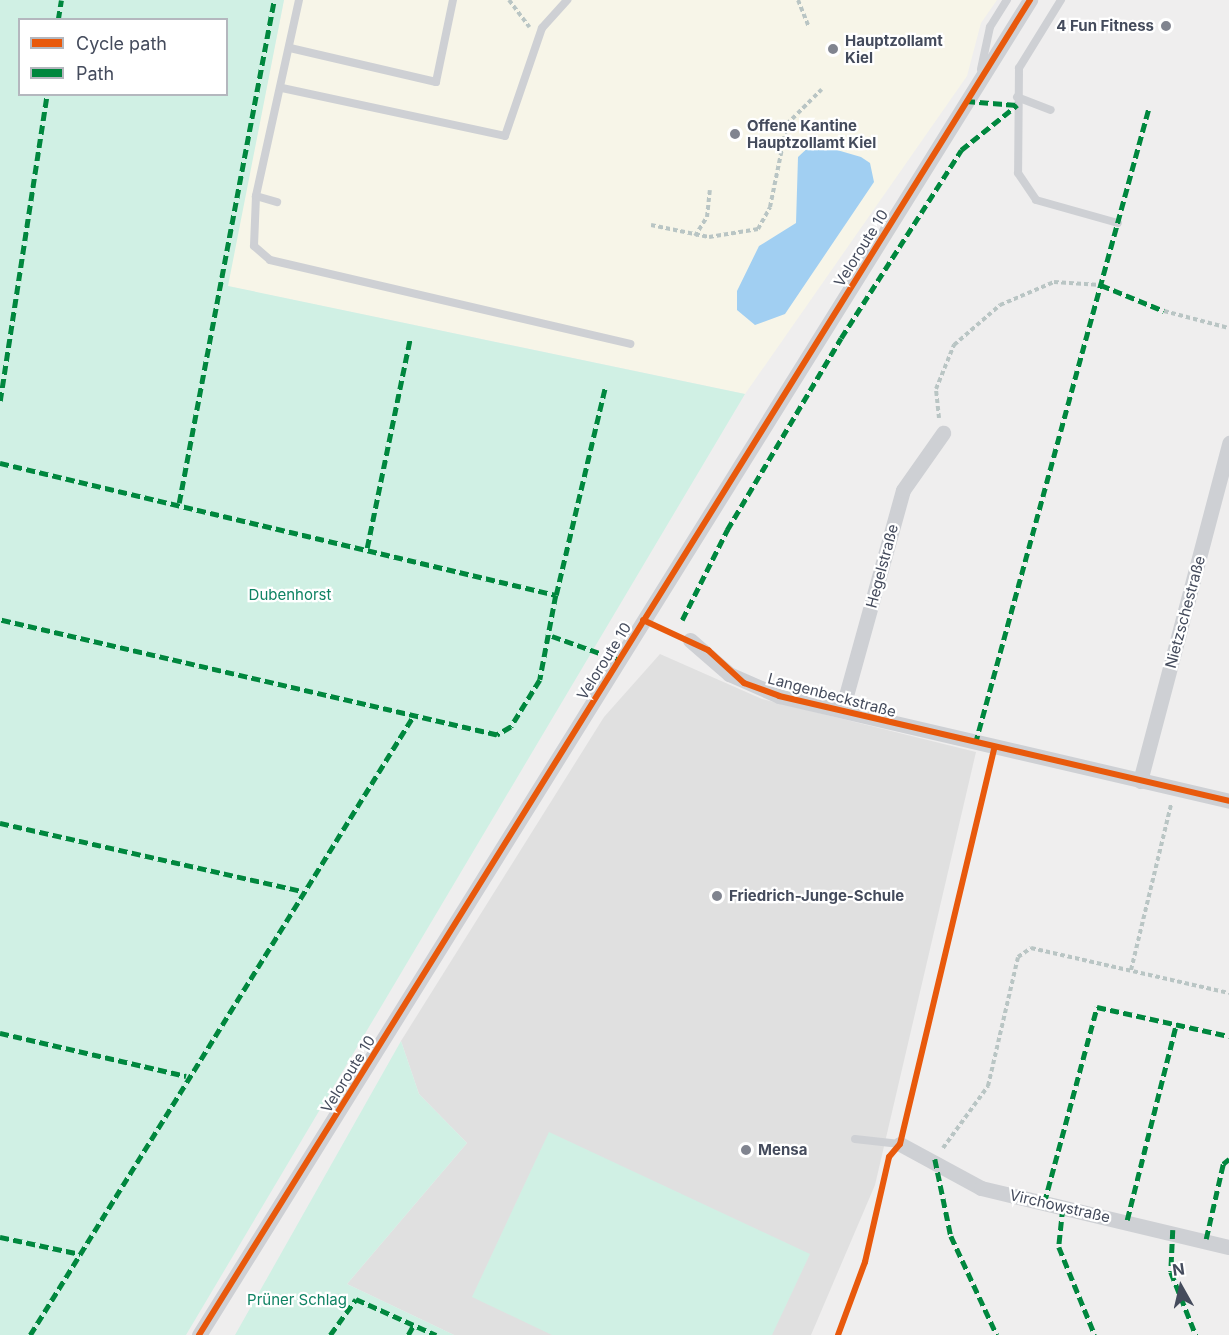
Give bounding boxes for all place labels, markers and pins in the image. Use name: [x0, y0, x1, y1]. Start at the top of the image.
place label: 4 Fun Fitness: [1056, 17, 1154, 35]
marker: 4 Fun Fitness: [1159, 19, 1173, 33]
place label: Hauptzollamt Kiel: [845, 31, 943, 66]
marker: Hauptzollamt Kiel: [826, 42, 840, 56]
place label: Offene Kantine Hauptzollamt Kiel: [747, 116, 876, 151]
marker: Offene Kantine Hauptzollamt Kiel: [728, 127, 742, 141]
place label: Friedrich-Junge-Schule: [729, 887, 904, 905]
marker: Friedrich-Junge-Schule: [710, 889, 724, 903]
place label: Mensa: [758, 1141, 807, 1159]
marker: Mensa: [739, 1143, 753, 1157]

